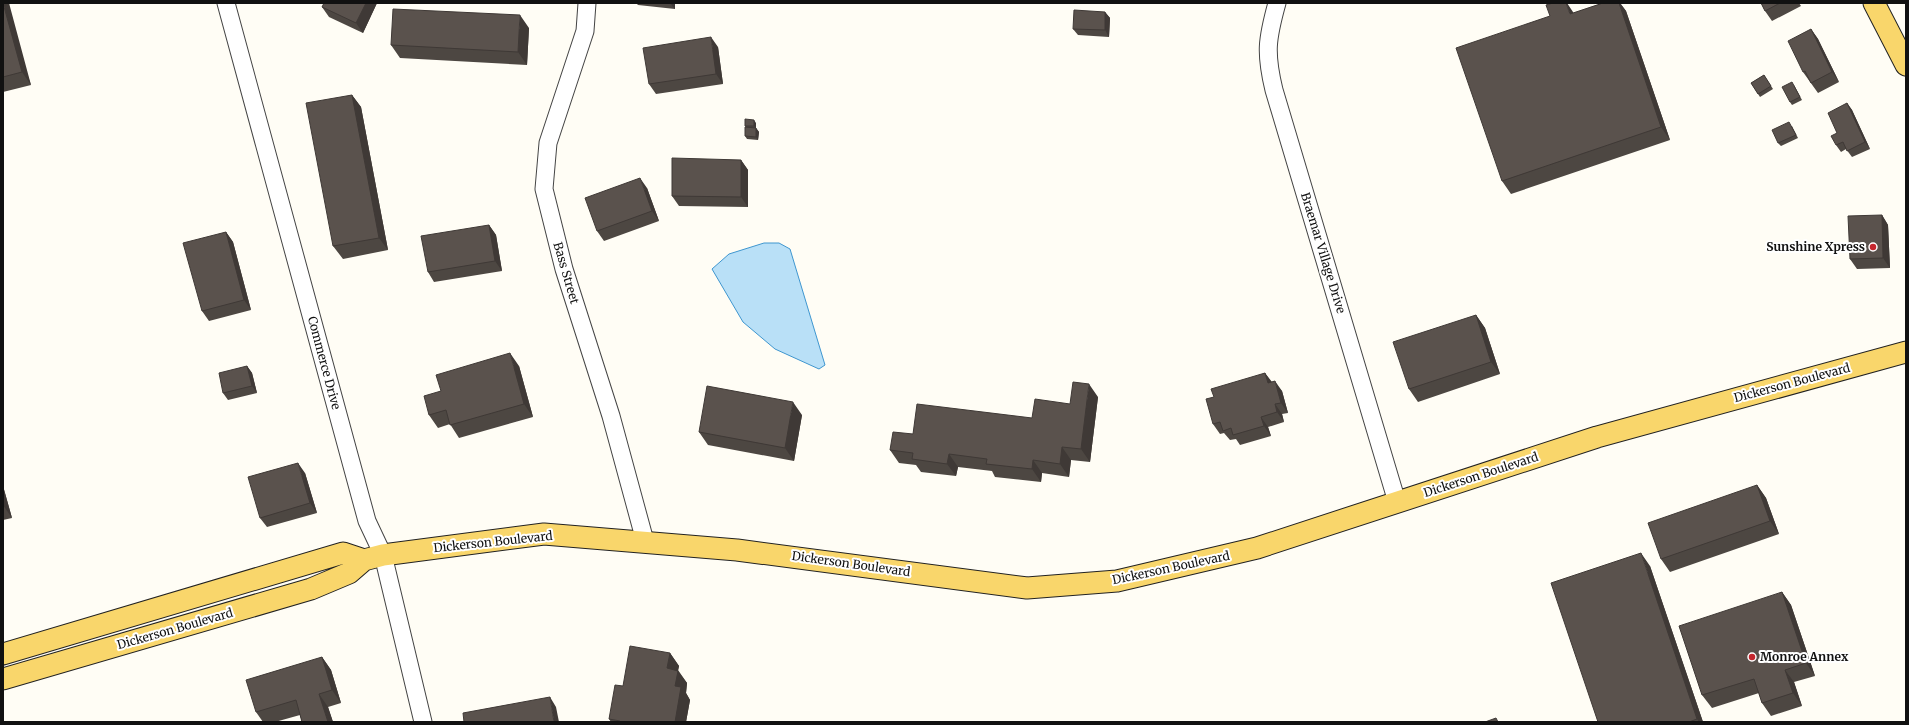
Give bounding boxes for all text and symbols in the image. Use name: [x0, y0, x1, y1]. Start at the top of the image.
street label: Braemar Village Drive: [1298, 191, 1349, 315]
place label: Sunshine Xpress: [1766, 239, 1865, 254]
street label: Bass Street: [550, 240, 583, 306]
marker: Sunshine Xpress: [1868, 242, 1878, 252]
street label: Commerce Drive: [305, 315, 344, 411]
street label: Dickerson Boulevard: [1732, 360, 1852, 405]
street label: Dickerson Boulevard: [1422, 449, 1540, 500]
street label: Dickerson Boulevard: [433, 528, 553, 555]
street label: Dickerson Boulevard: [791, 548, 911, 579]
street label: Dickerson Boulevard: [1111, 548, 1231, 587]
street label: Dickerson Boulevard: [115, 605, 234, 652]
place label: Monroe Annex: [1760, 649, 1849, 664]
marker: Monroe Annex: [1747, 652, 1757, 662]

